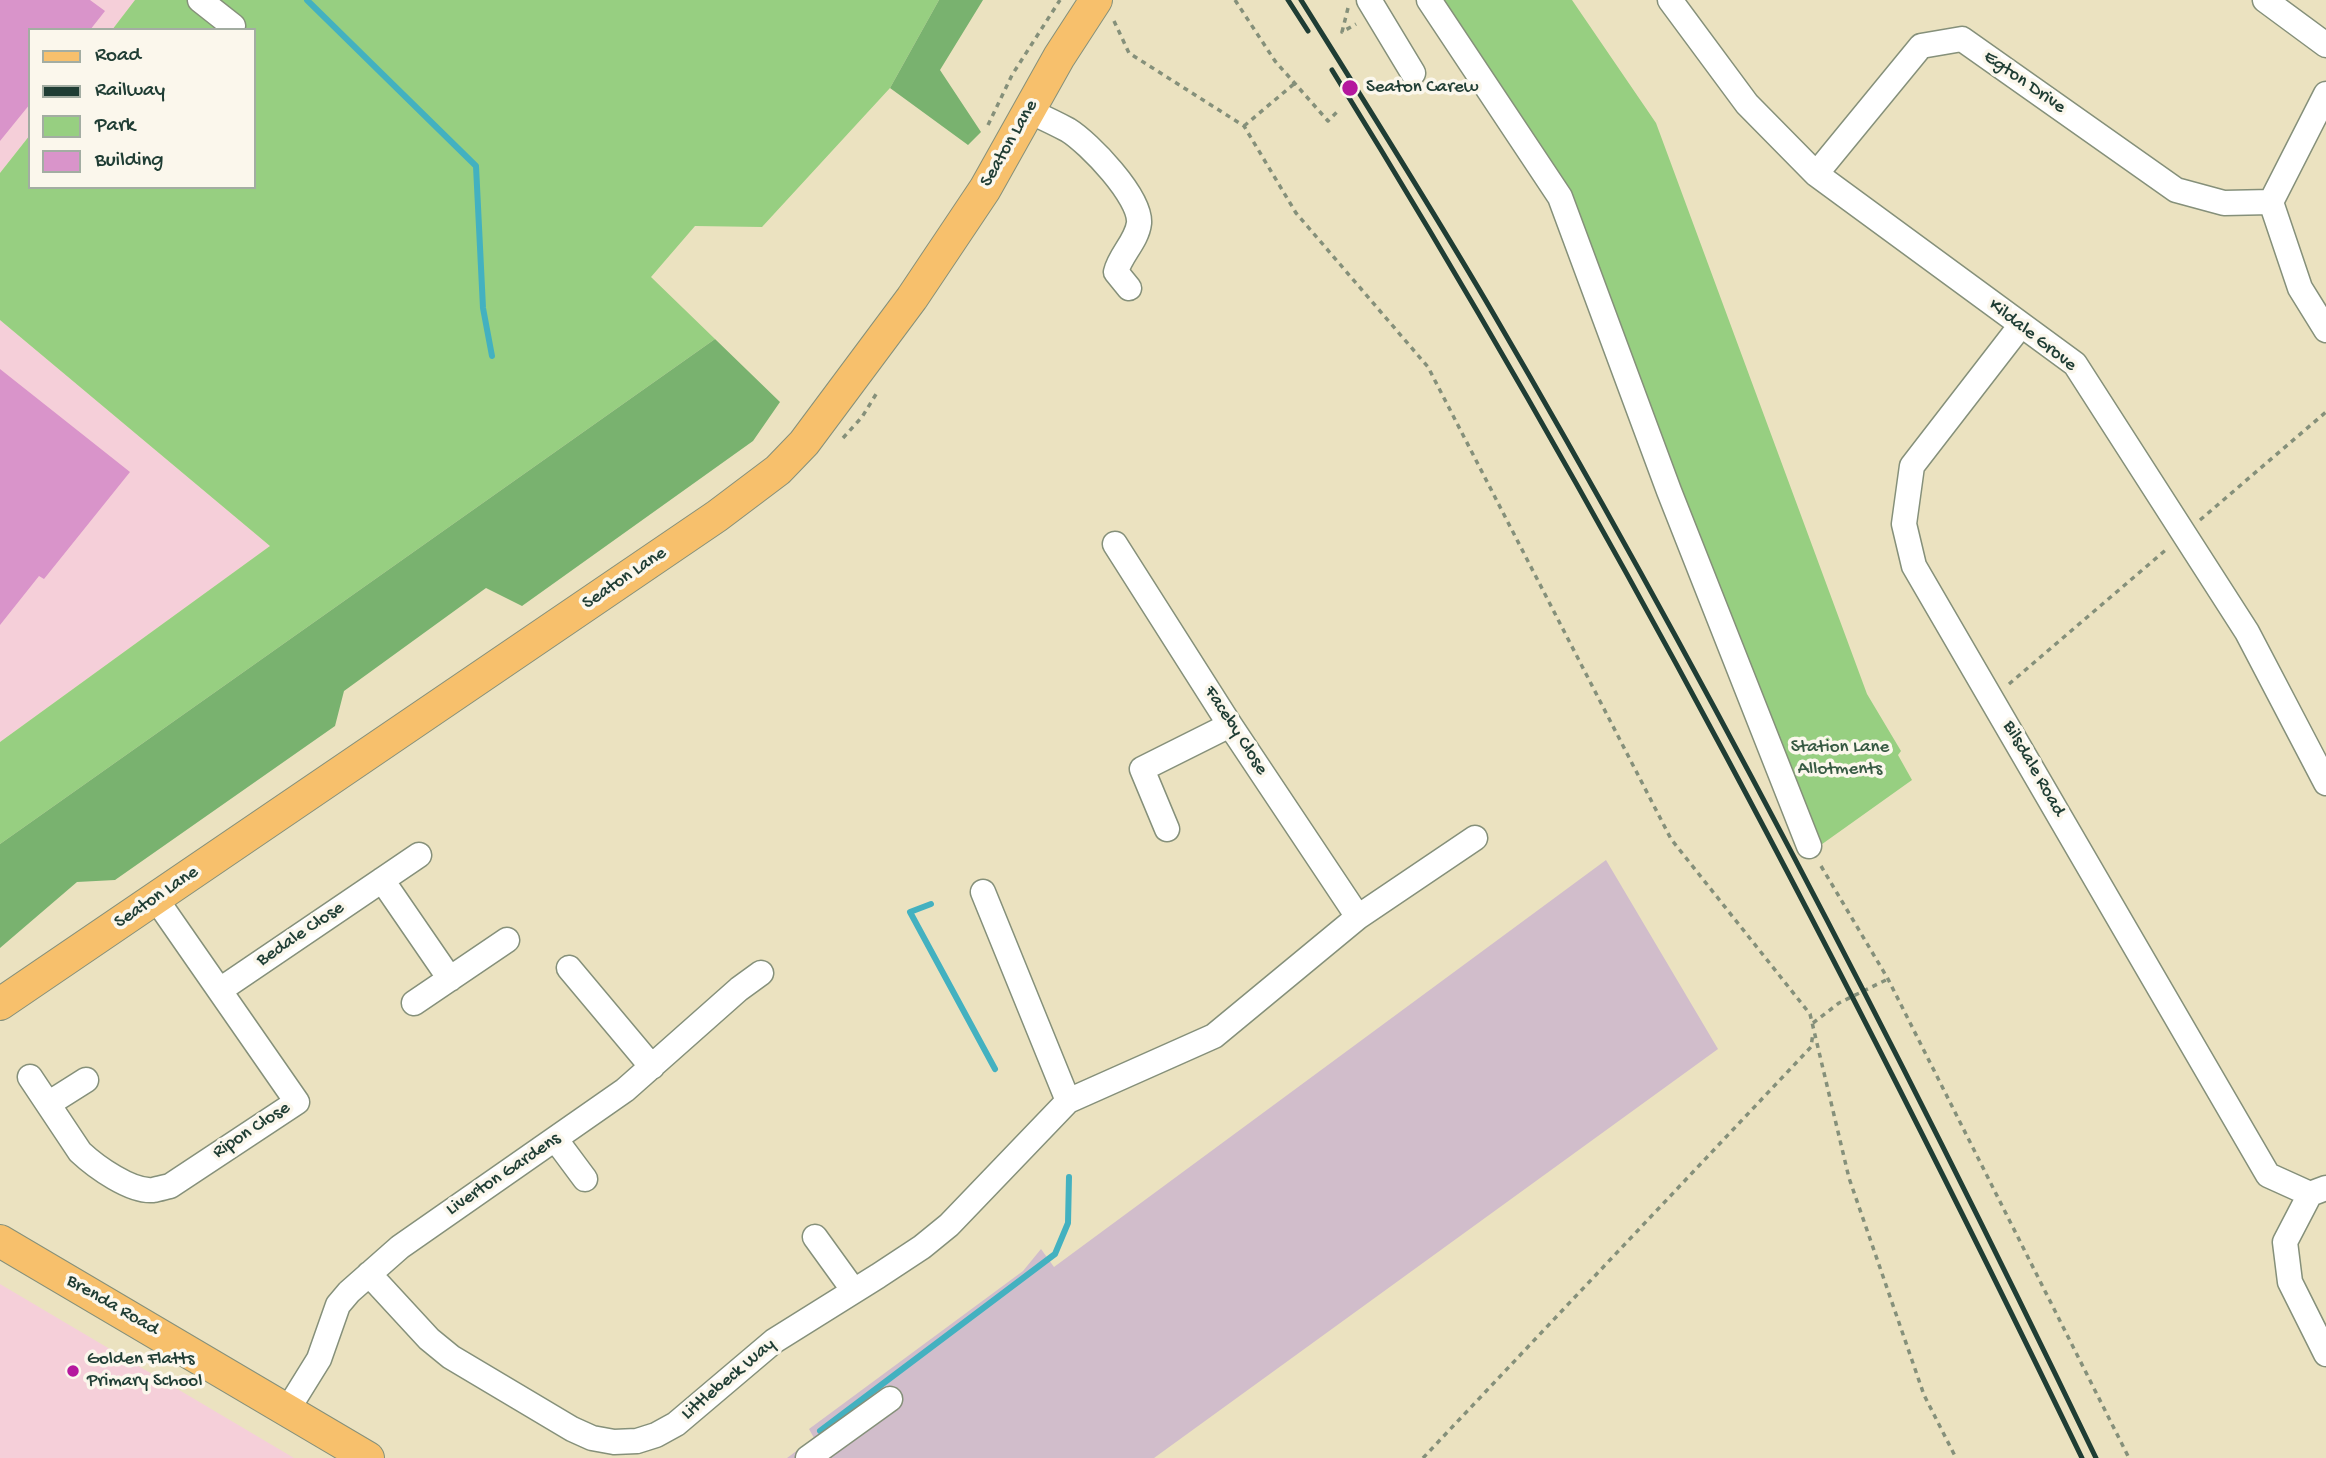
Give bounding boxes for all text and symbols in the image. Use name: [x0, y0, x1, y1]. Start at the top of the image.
legend: [28, 28, 256, 189]
text: Road: [95, 44, 141, 69]
street label: Egton Drive: [1978, 46, 2070, 120]
place label: Seaton Carew: [1366, 77, 1478, 99]
marker: Seaton Carew: [1340, 78, 1360, 98]
text: Railway: [95, 79, 165, 104]
street label: Seaton Lane: [976, 96, 1044, 192]
text: Park: [95, 114, 135, 139]
text: Building: [95, 149, 164, 174]
street label: Kildale Grove: [1983, 294, 2081, 378]
street label: Seaton Lane: [579, 543, 671, 615]
street label: Faceby Close: [1198, 682, 1272, 780]
street label: Bilsdale Road: [1996, 717, 2070, 821]
park label: Station Lane Allotments: [1791, 737, 1889, 781]
street label: Seaton Lane: [111, 862, 203, 934]
street label: Bedale Close: [253, 897, 349, 973]
street label: Ripon Close: [209, 1097, 295, 1165]
street label: Liverton Gardens: [442, 1128, 566, 1222]
street label: Brenda Road: [62, 1270, 162, 1342]
street label: Littlebeck Way: [677, 1334, 781, 1426]
place label: Golden Flatts Primary School: [87, 1349, 202, 1393]
marker: Golden Flatts Primary School: [65, 1363, 81, 1379]

